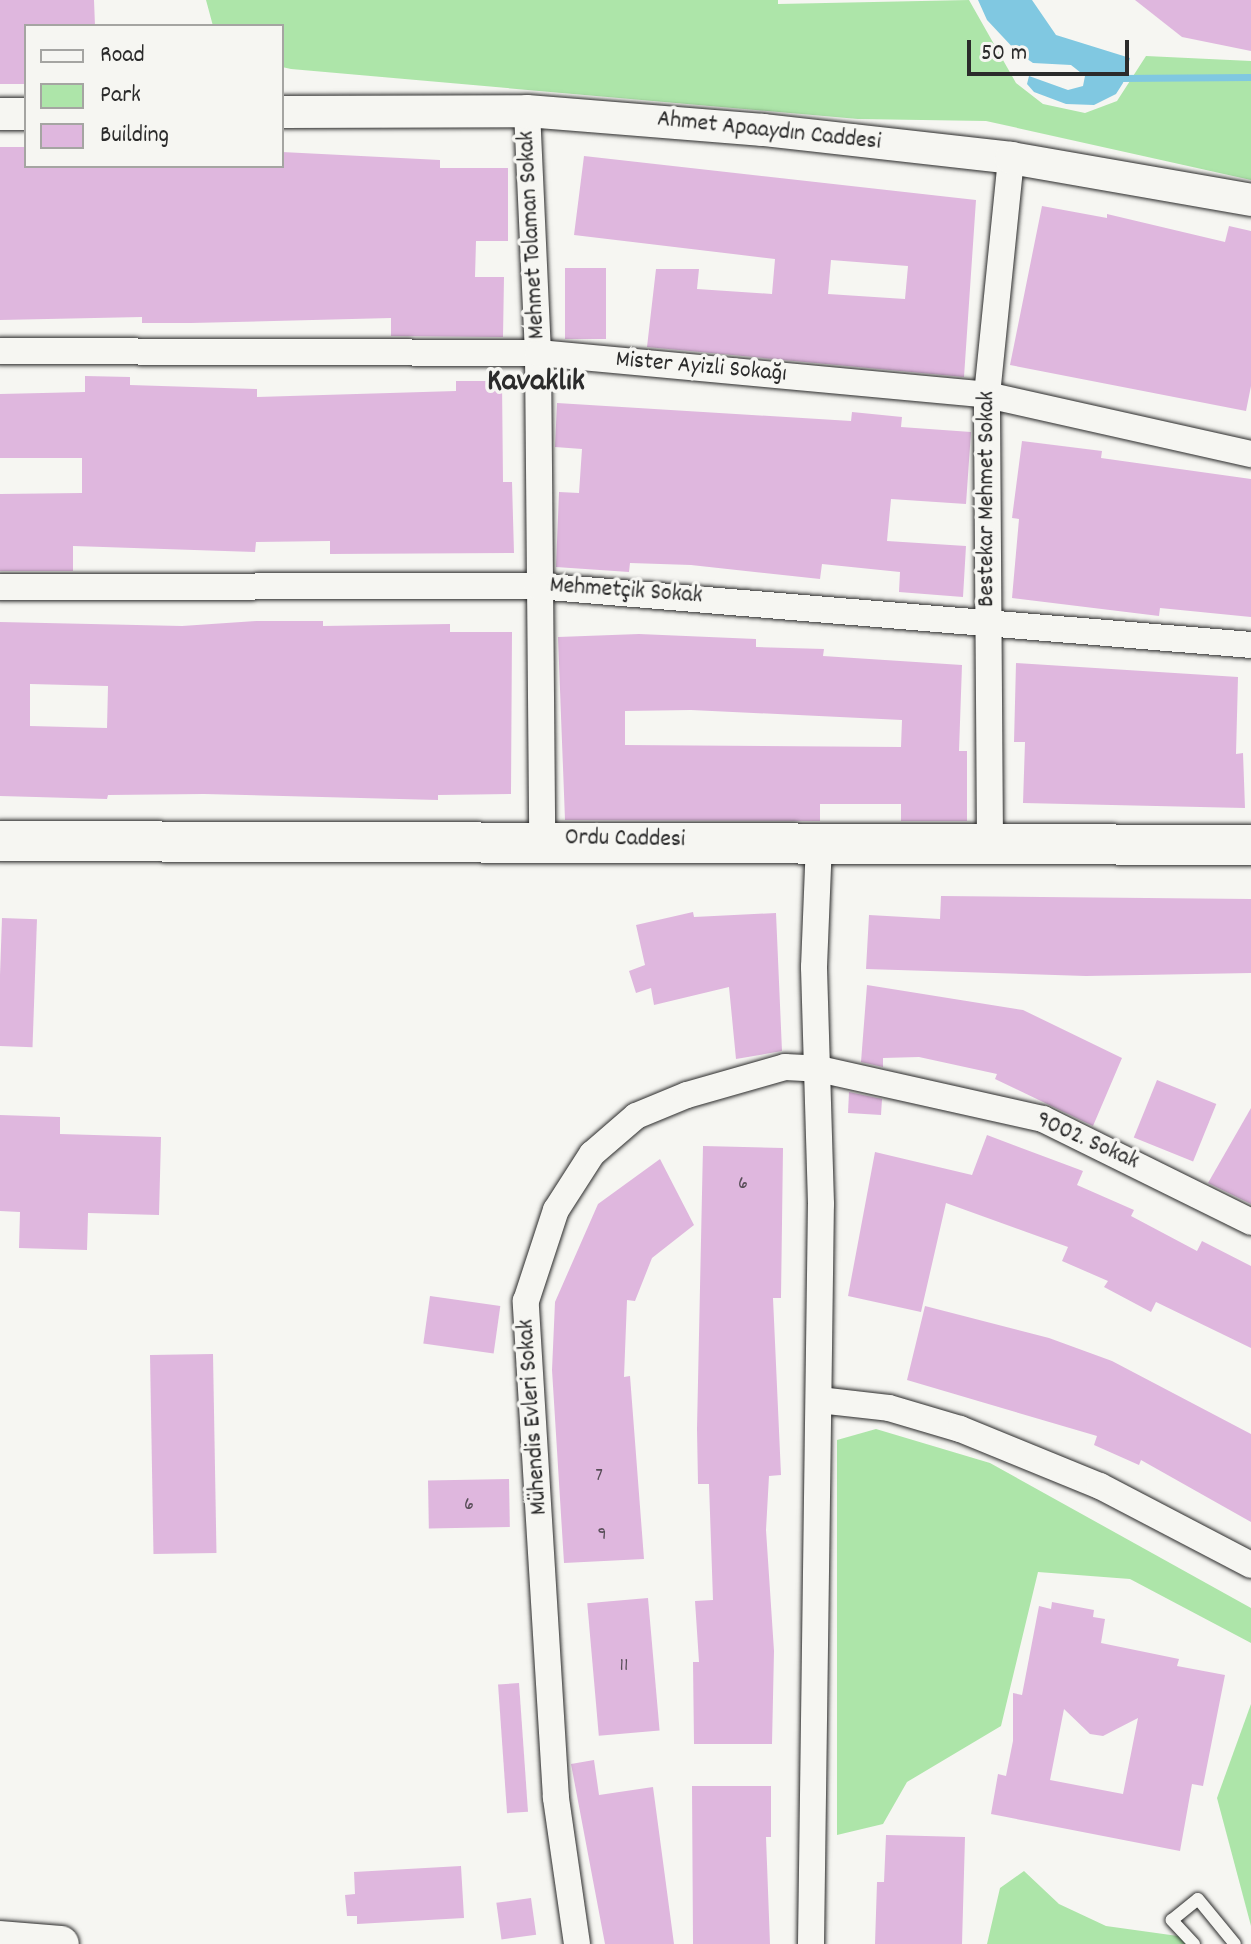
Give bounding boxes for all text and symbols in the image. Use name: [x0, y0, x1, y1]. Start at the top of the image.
legend: [24, 24, 284, 168]
scale bar: [971, 24, 1133, 74]
text: 50 m: [981, 37, 1027, 71]
text: Road: [100, 39, 145, 73]
text: Park: [100, 79, 141, 113]
street label: Ahmet Apaaydın Caddesi: [656, 106, 882, 158]
text: Building: [100, 119, 169, 153]
street label: Mehmet Tolaman Sokak: [513, 130, 553, 340]
street label: Mister Ayizli Sokağı: [614, 346, 788, 390]
district label: Kavaklık: [487, 364, 585, 402]
street label: Bestekar Mehmet Sokak: [974, 391, 1002, 607]
street label: Mehmetçik Sokak: [549, 572, 703, 612]
street label: Ordu Caddesi: [565, 825, 685, 855]
street label: 9002. Sokak: [1031, 1107, 1143, 1177]
house number: 6: [738, 1172, 748, 1196]
street label: Mühendis Evleri Sokak: [513, 1318, 555, 1516]
house number: 7: [595, 1464, 603, 1488]
house number: 6: [464, 1493, 474, 1517]
house number: 9: [597, 1523, 607, 1547]
house number: 11: [620, 1654, 628, 1678]

